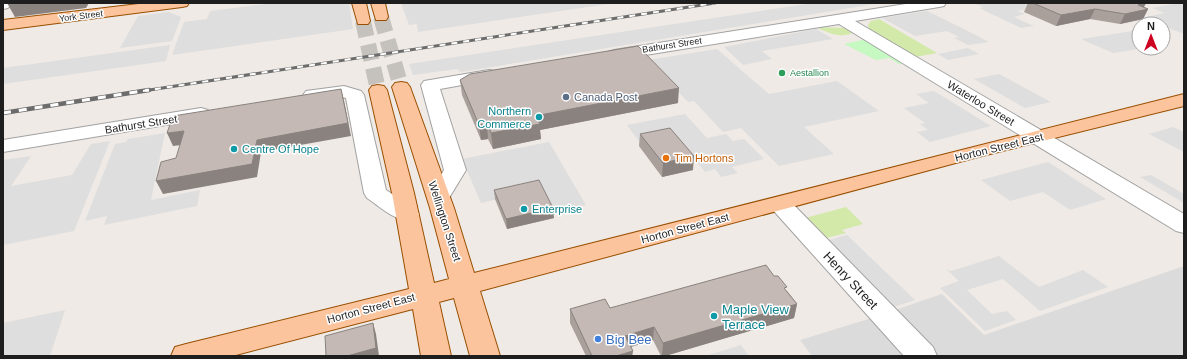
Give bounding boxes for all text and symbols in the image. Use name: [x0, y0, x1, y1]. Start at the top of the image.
street label: York Street: [58, 8, 104, 24]
north arrow: [1131, 16, 1171, 56]
text: N: [1147, 20, 1155, 32]
street label: Bathurst Street: [642, 35, 703, 55]
marker: Aestallion: [777, 68, 787, 78]
place label: Aestallion: [790, 68, 829, 78]
street label: Waterloo Street: [945, 78, 1017, 128]
place label: Canada Post: [574, 91, 638, 103]
marker: Canada Post: [561, 92, 571, 102]
place label: Northern Commerce: [477, 105, 531, 130]
street label: Bathurst Street: [104, 112, 178, 136]
marker: Northern Commerce: [534, 112, 544, 122]
street label: Horton Street East: [954, 130, 1044, 164]
place label: Centre Of Hope: [242, 143, 319, 155]
marker: Centre Of Hope: [229, 144, 239, 154]
place label: Tim Hortons: [674, 152, 734, 164]
marker: Tim Hortons: [661, 153, 671, 163]
street label: Wellington Street: [426, 179, 464, 263]
place label: Enterprise: [532, 203, 582, 215]
marker: Enterprise: [519, 204, 529, 214]
street label: Horton Street East: [640, 210, 730, 246]
street label: Henry Street: [820, 249, 881, 312]
street label: Horton Street East: [326, 290, 416, 326]
place label: Maple View Terrace: [722, 302, 790, 332]
marker: Maple View Terrace: [709, 311, 719, 321]
place label: Big Bee: [606, 332, 652, 347]
marker: Big Bee: [593, 334, 603, 344]

